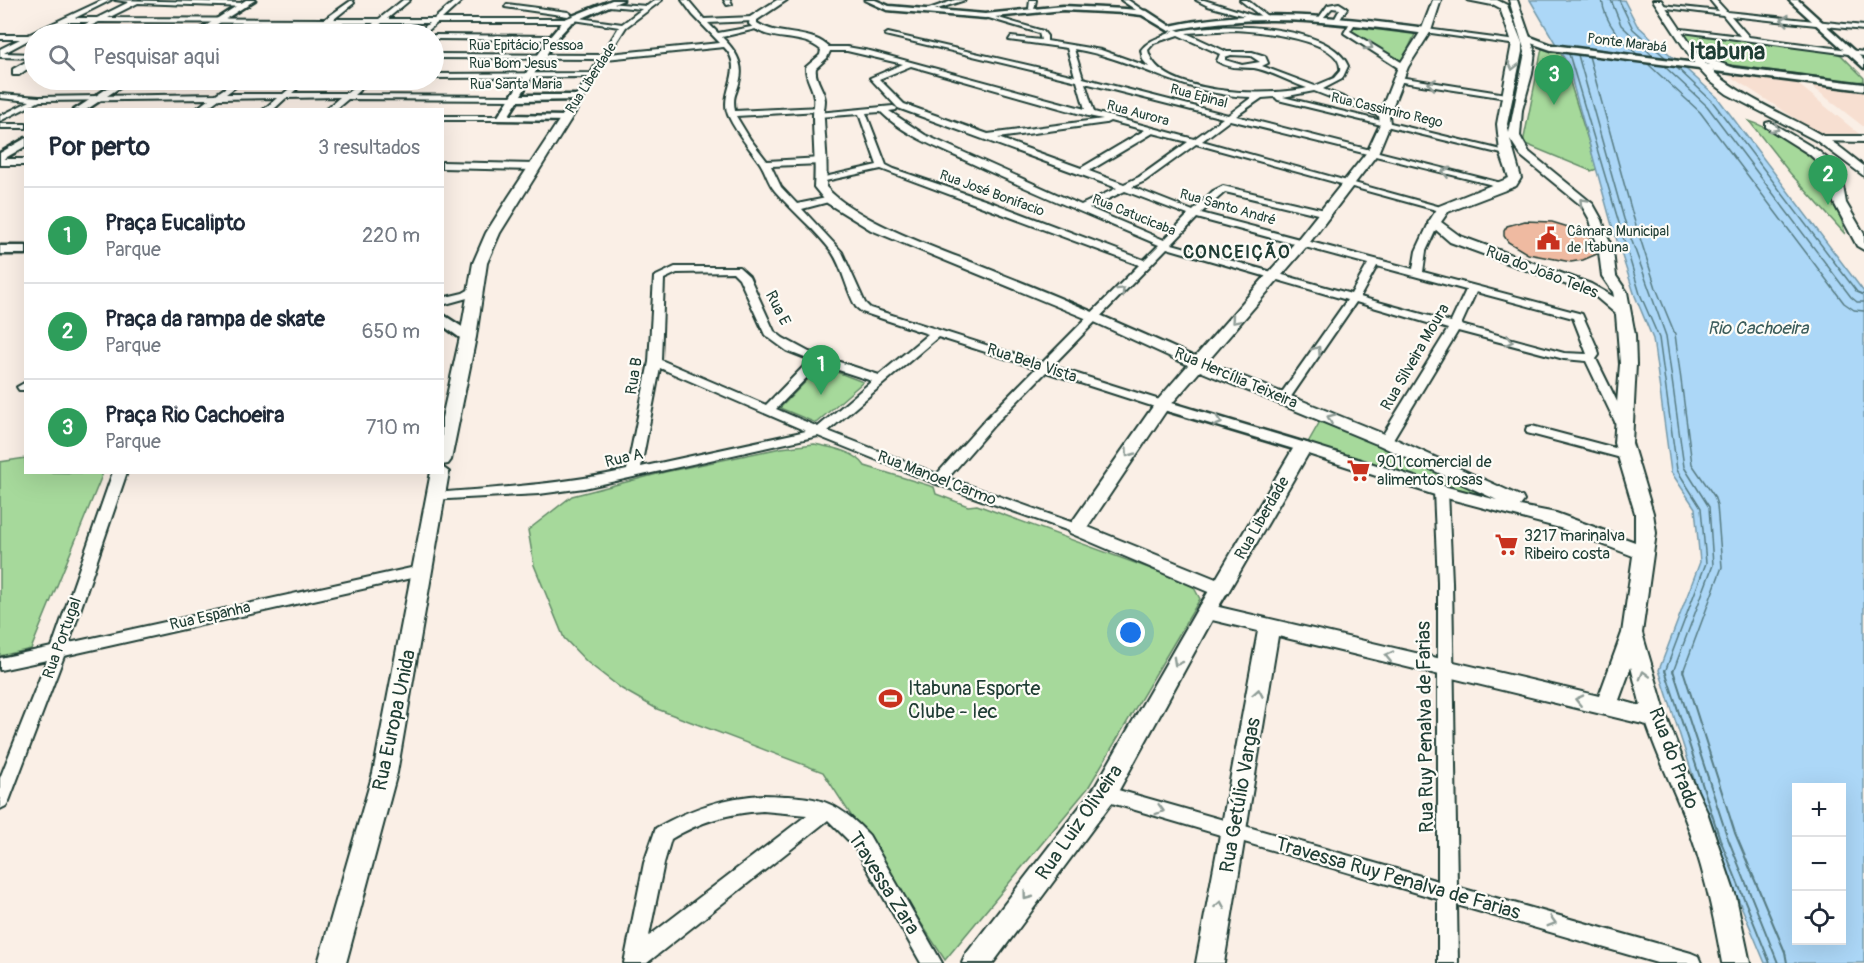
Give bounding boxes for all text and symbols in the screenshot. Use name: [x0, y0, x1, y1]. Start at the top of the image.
one-way arrow: [1780, 14, 1790, 26]
search box: [24, 24, 444, 90]
street label: Ponte Marabá: [1586, 30, 1668, 56]
street label: Rua Epitácio Pessoa: [469, 37, 583, 54]
district label: Itabuna: [1689, 37, 1765, 66]
street label: Rua Liberdade: [562, 39, 620, 117]
one-way arrow: [1363, 39, 1373, 51]
icon: search: [45, 41, 78, 74]
text: Pesquisar aqui: [93, 43, 219, 71]
street label: Rua Bom Jesus: [469, 55, 558, 72]
pin: 3: [1534, 56, 1574, 105]
one-way arrow: [1508, 61, 1521, 71]
street label: Rua Santa Maria: [470, 76, 562, 93]
one-way arrow: [1427, 78, 1437, 91]
street label: Rua Epinal: [1168, 80, 1230, 112]
street label: Rua Cassimiro Rego: [1329, 89, 1445, 131]
street label: Rua Aurora: [1105, 97, 1171, 129]
one-way arrow: [1768, 121, 1779, 132]
text: Por perto: [48, 131, 150, 163]
text: 3 resultados: [318, 135, 420, 160]
pin: 2: [1808, 156, 1848, 205]
street label: Rua José Bonifacio: [937, 166, 1047, 220]
one-way arrow: [1441, 166, 1451, 179]
street label: Rua Santo André: [1178, 185, 1278, 229]
street label: Rua Catucicaba: [1090, 191, 1178, 239]
one-way arrow: [1579, 198, 1590, 208]
text: Praça Eucalipto: [105, 209, 245, 237]
text: 1: [64, 223, 71, 248]
text: 220 m: [362, 223, 420, 248]
place label: Câmara Municipal de Itabuna: [1567, 223, 1669, 256]
public building icon: Câmara Municipal de Itabuna: [1536, 226, 1562, 252]
text: Parque: [105, 237, 161, 262]
district label: CONCEIÇÃO: [1183, 241, 1291, 264]
street label: Rua do João Teles: [1483, 241, 1601, 303]
street label: Rua E: [761, 287, 795, 329]
one-way arrow: [1113, 287, 1124, 298]
street label: Rua Silveira Moura: [1376, 300, 1454, 414]
text: Praça da rampa de skate: [105, 305, 325, 333]
one-way arrow: [1232, 313, 1243, 324]
water label: Rio Cachoeira: [1708, 317, 1810, 340]
text: 2: [62, 319, 73, 344]
text: 650 m: [362, 319, 420, 344]
text: Parque: [105, 333, 161, 358]
one-way arrow: [1503, 334, 1514, 346]
street label: Rua Bela Vista: [985, 339, 1079, 387]
street label: Rua Hercília Teixeira: [1171, 343, 1301, 413]
pin: 1: [802, 346, 840, 395]
one-way arrow: [1310, 346, 1321, 357]
street label: Rua B: [621, 356, 647, 396]
text: Praça Rio Cachoeira: [105, 401, 284, 429]
one-way arrow: [1326, 413, 1337, 425]
text: 3: [62, 415, 73, 440]
text: 710 m: [366, 415, 420, 440]
one-way arrow: [1212, 415, 1223, 427]
text: Parque: [105, 429, 161, 454]
street label: Rua A: [603, 444, 645, 472]
street label: Rua Manoel Carmo: [875, 446, 1000, 510]
one-way arrow: [1125, 446, 1136, 457]
place label: 901 comercial de alimentos rosas: [1377, 452, 1492, 490]
supermarket icon: 901 comercial de alimentos rosas: [1346, 458, 1372, 484]
street label: Rua Liberdade: [1230, 473, 1294, 563]
place label: 3217 marinalva Ribeiro costa: [1524, 526, 1625, 564]
supermarket icon: 3217 marinalva Ribeiro costa: [1493, 532, 1519, 558]
street label: Rua Portugal: [38, 595, 86, 681]
street label: Rua Espanha: [168, 597, 252, 635]
your location: [1116, 618, 1145, 647]
street label: Rua Ruy Penalva de Farias: [1411, 621, 1439, 833]
street label: Rua Europa Unida: [367, 647, 421, 793]
one-way arrow: [1384, 650, 1394, 663]
one-way arrow: [1173, 656, 1184, 666]
one-way arrow: [1639, 670, 1651, 681]
place label: Itabuna Esporte Clube - Iec: [908, 676, 1041, 724]
sports icon: Itabuna Esporte Clube - Iec: [877, 686, 903, 712]
one-way arrow: [1251, 688, 1264, 698]
one-way arrow: [1574, 694, 1584, 707]
street label: Rua do Prado: [1643, 704, 1705, 813]
street label: Rua Getúlio Vargas: [1214, 715, 1266, 874]
street label: Rua Luiz Oliveira: [1030, 759, 1128, 885]
map controls: [1792, 783, 1846, 945]
button: +: [1792, 783, 1846, 837]
one-way arrow: [1154, 803, 1165, 815]
street label: Travessa Zara: [842, 827, 926, 939]
street label: Travessa Ruy Penalva de Farias: [1273, 831, 1523, 925]
button: −: [1792, 837, 1846, 891]
one-way arrow: [1023, 890, 1034, 901]
button: locate: [1792, 891, 1846, 945]
one-way arrow: [1214, 901, 1226, 910]
one-way arrow: [1546, 915, 1557, 927]

